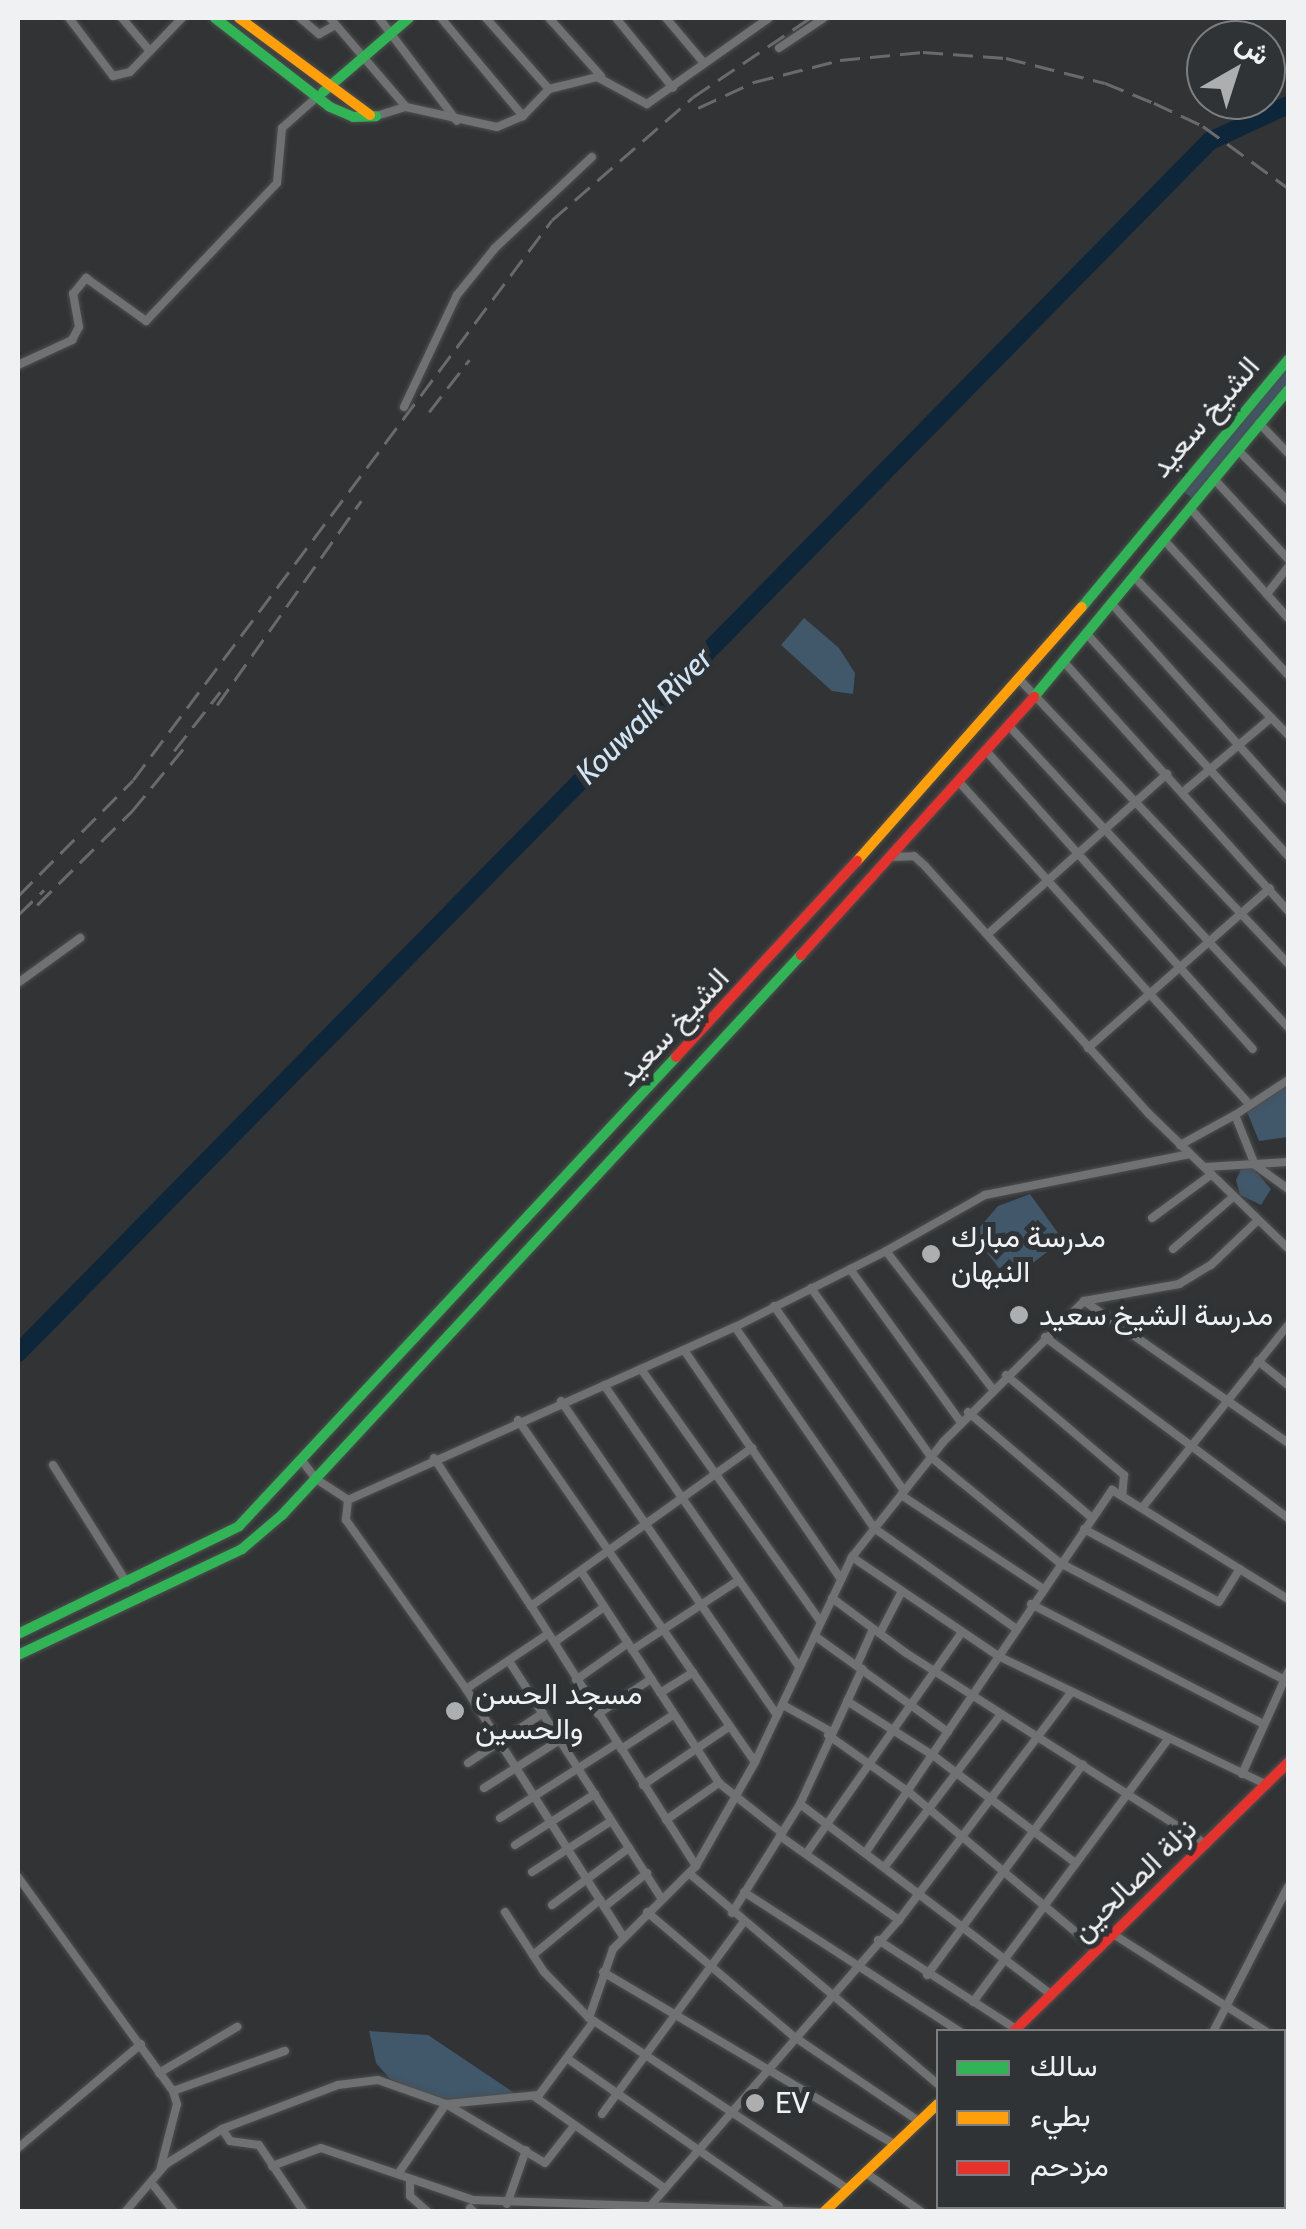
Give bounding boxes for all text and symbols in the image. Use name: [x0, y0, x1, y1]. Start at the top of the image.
north arrow: [1186, 20, 1286, 120]
text: ش: [1230, 24, 1277, 72]
street label: الشيخ سعيد: [1143, 349, 1267, 485]
water label: Kouwaik River: [568, 640, 720, 792]
street label: الشيخ سعيد: [609, 960, 737, 1094]
place label: مدرسة مبارك النبهان: [951, 1219, 1106, 1290]
marker: مدرسة مبارك النبهان: [920, 1243, 942, 1265]
place label: مدرسة الشيخ سعيد: [1039, 1297, 1273, 1333]
marker: مدرسة الشيخ سعيد: [1008, 1304, 1030, 1326]
place label: مسجد الحسن والحسين: [475, 1676, 642, 1746]
marker: مسجد الحسن والحسين: [444, 1700, 466, 1722]
street label: نزلة الصالحين: [1064, 1811, 1204, 1949]
legend: [936, 2029, 1286, 2209]
text: سالك: [1030, 2047, 1097, 2084]
place label: EV: [775, 2085, 810, 2121]
marker: EV: [744, 2092, 766, 2114]
text: بطيء: [1030, 2097, 1091, 2134]
text: مزدحم: [1030, 2147, 1109, 2184]

